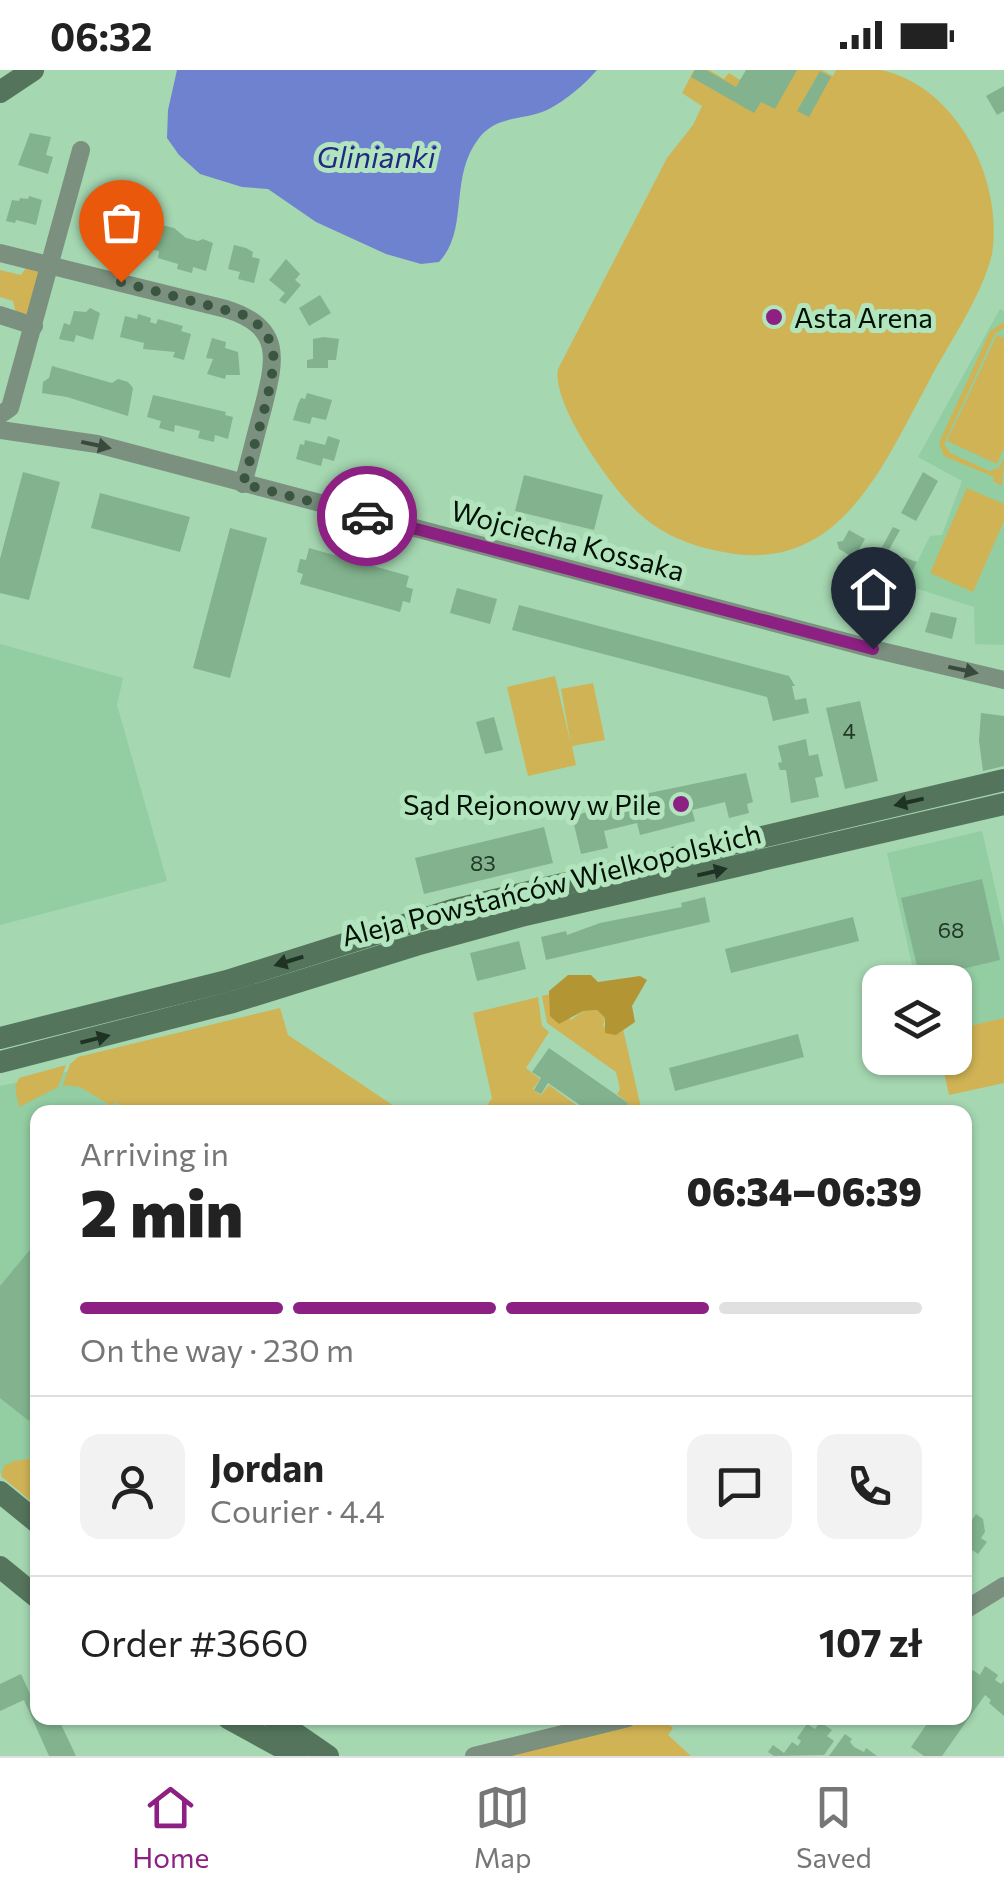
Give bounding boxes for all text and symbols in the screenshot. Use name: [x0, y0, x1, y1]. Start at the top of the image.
text: 06:32: [50, 12, 152, 59]
water label: Glinianki: [316, 137, 437, 174]
pin: [79, 180, 164, 283]
icon: bag: [94, 195, 149, 250]
place label: Asta Arena: [794, 300, 933, 334]
marker: Asta Arena: [763, 306, 785, 328]
one-way arrow: [81, 438, 112, 454]
courier: [317, 466, 417, 566]
icon: car: [340, 489, 395, 544]
street label: Wojciecha Kossaka: [448, 492, 688, 588]
pin: [831, 547, 916, 650]
icon: home: [846, 562, 901, 617]
one-way arrow: [948, 663, 979, 679]
house number: 4: [842, 717, 856, 744]
place label: Sąd Rejonowy w Pile: [403, 787, 661, 821]
marker: Sąd Rejonowy w Pile: [670, 793, 692, 815]
one-way arrow: [893, 795, 924, 811]
street label: Aleja Powstańców Wielkopolskich: [338, 815, 764, 953]
house number: 83: [470, 849, 496, 876]
one-way arrow: [697, 863, 728, 879]
house number: 68: [938, 916, 964, 943]
one-way arrow: [274, 955, 304, 970]
map controls: [862, 965, 972, 1075]
button: layers: [862, 965, 972, 1075]
one-way arrow: [80, 1031, 111, 1046]
text: Arriving in: [80, 1133, 229, 1173]
text: 06:34–06:39: [686, 1167, 922, 1214]
text: 2 min: [80, 1171, 243, 1250]
text: On the way · 230 m: [80, 1329, 354, 1369]
button: person: [80, 1434, 185, 1539]
button: chat: [687, 1434, 792, 1539]
button: phone: [817, 1434, 922, 1539]
text: Jordan: [210, 1443, 324, 1490]
text: Courier · 4.4: [210, 1490, 385, 1530]
text: Order #3660: [80, 1618, 309, 1665]
text: 107 zł: [819, 1618, 922, 1665]
tab: Home: [132, 1780, 209, 1874]
tab: Map: [474, 1780, 532, 1874]
tab: Saved: [796, 1780, 872, 1874]

